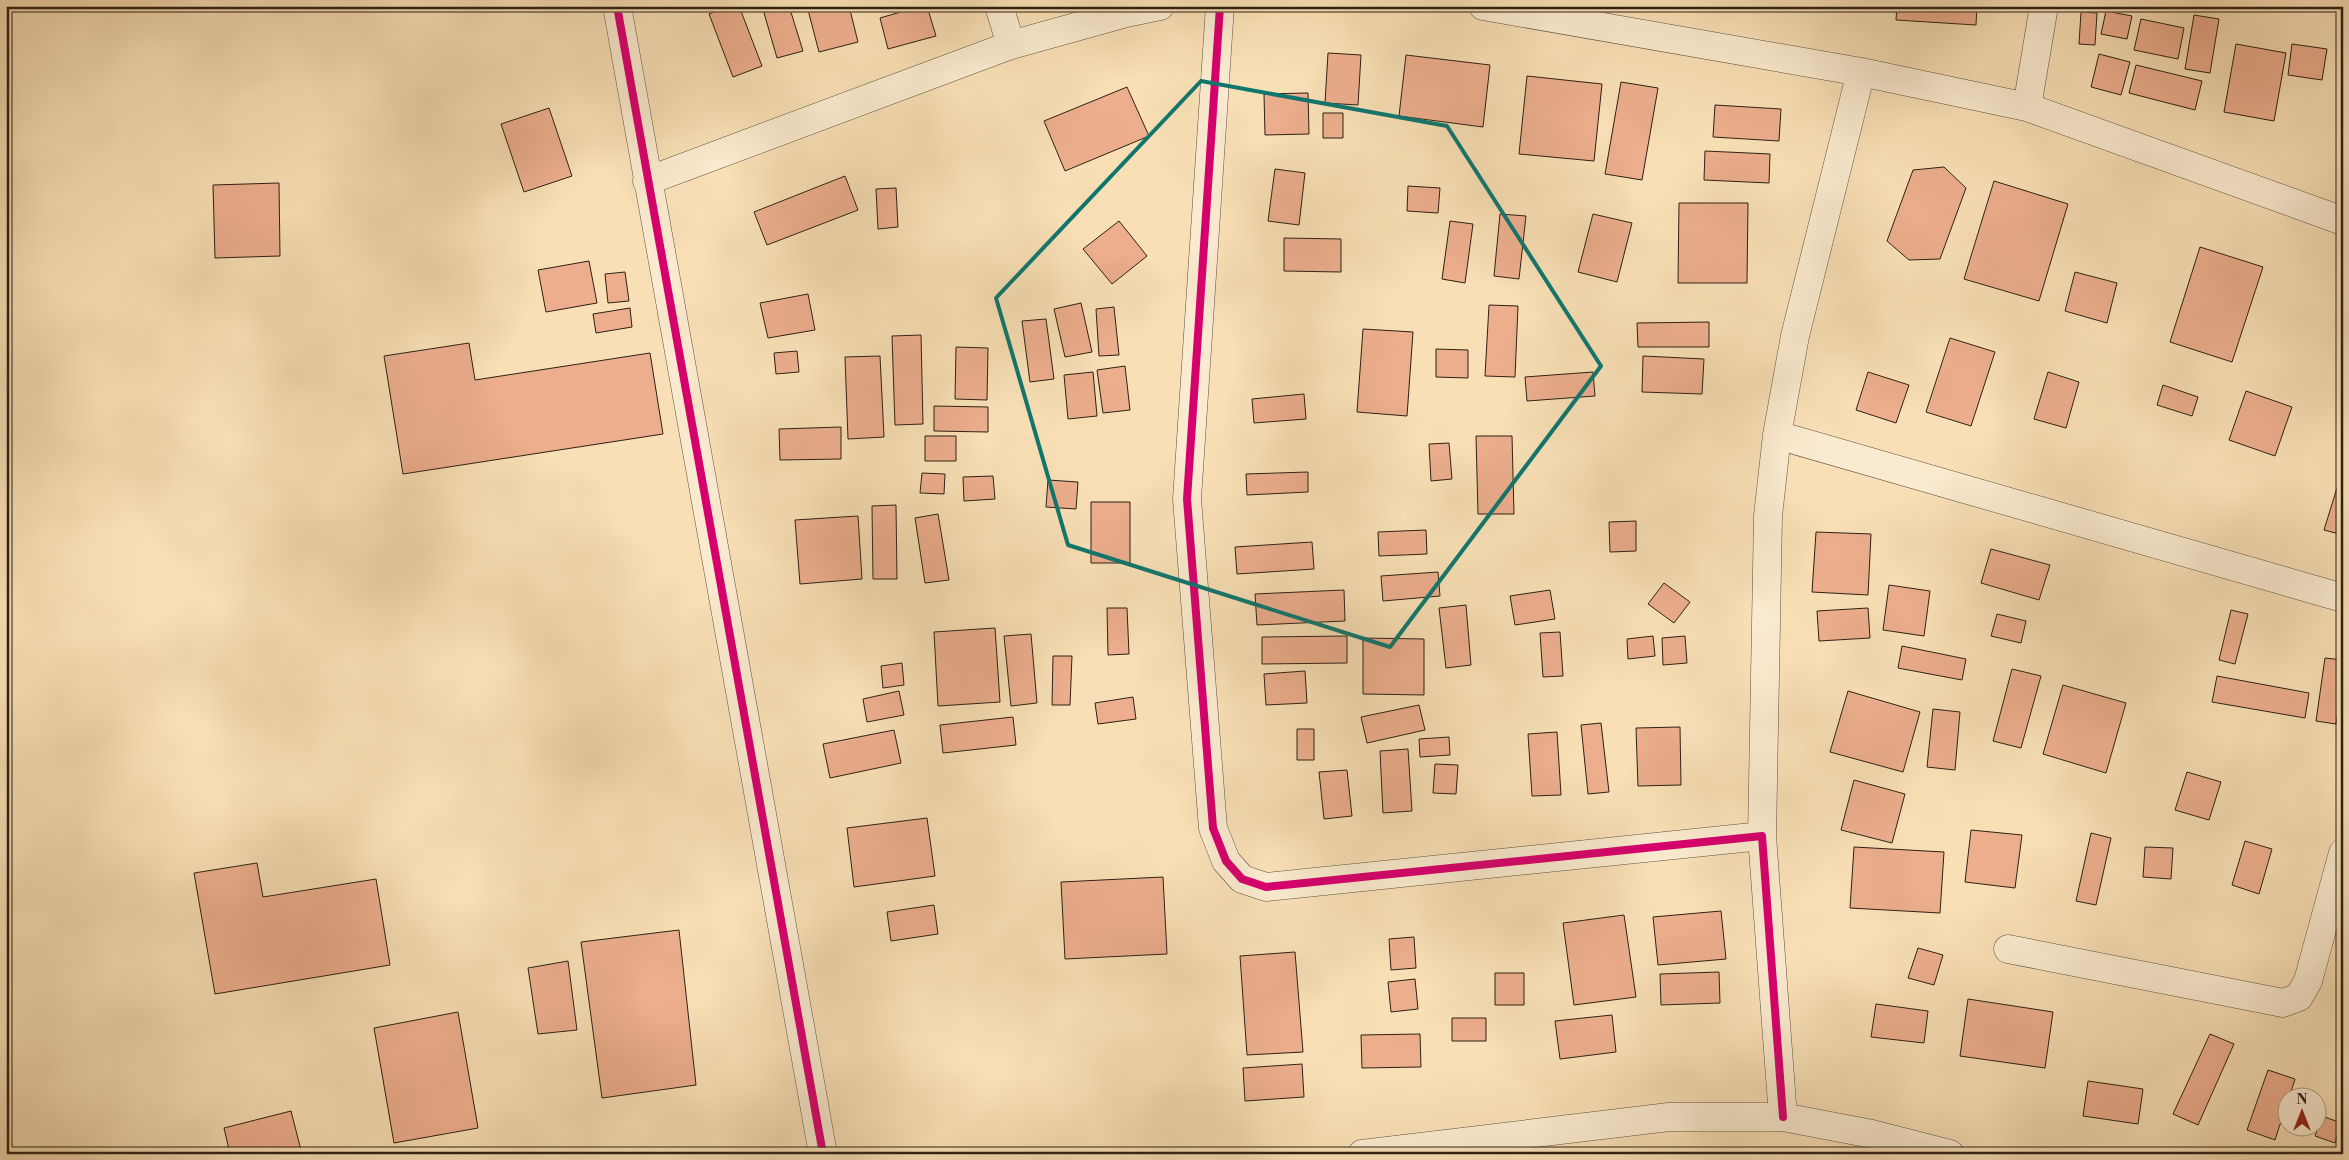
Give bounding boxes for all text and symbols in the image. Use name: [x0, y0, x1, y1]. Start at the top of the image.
north arrow: [2276, 1088, 2326, 1138]
text: N: [2296, 1091, 2308, 1109]

